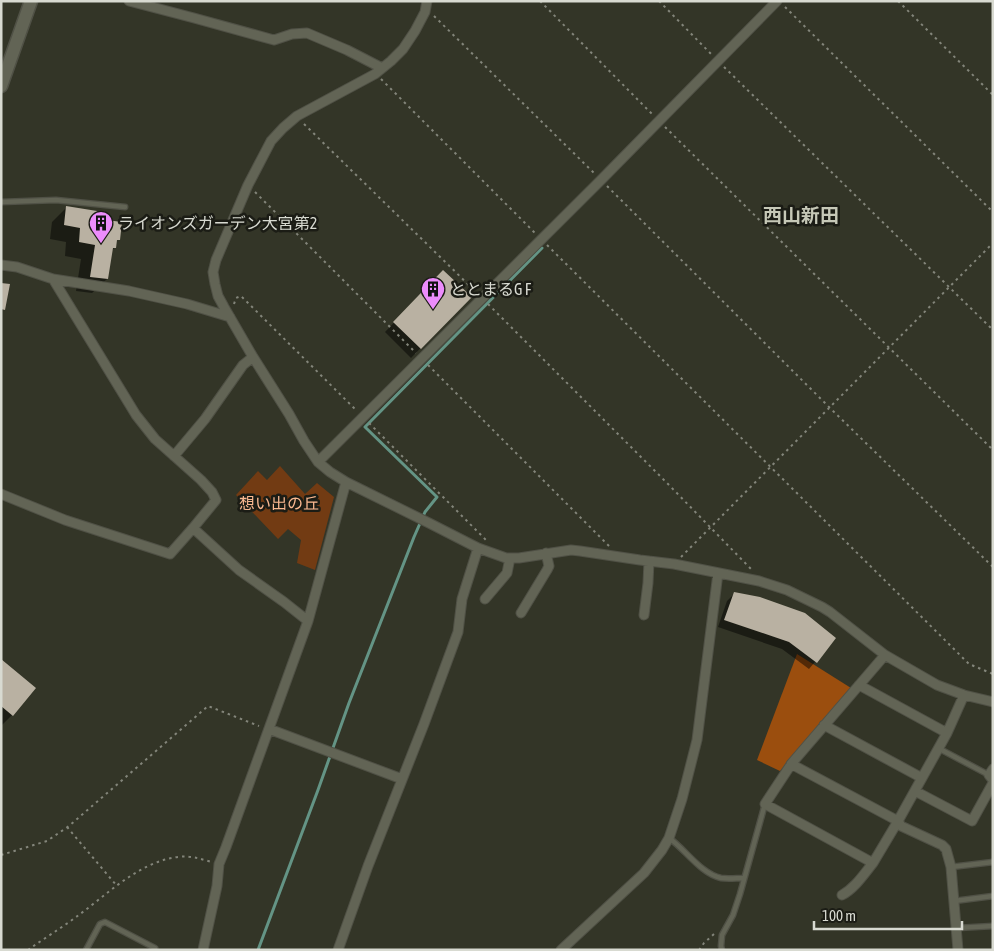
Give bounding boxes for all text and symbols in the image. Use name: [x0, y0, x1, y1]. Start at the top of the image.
district label: 西山新田: [763, 204, 839, 226]
building icon: ライオンズガーデン大宮第2: [88, 210, 114, 244]
place label: ライオンズガーデン大宮第2: [118, 214, 317, 232]
building icon: ととまるG F: [420, 276, 446, 310]
place label: ととまるG F: [450, 280, 532, 298]
park label: 想い出の丘: [239, 494, 319, 512]
scale bar: [814, 898, 962, 930]
text: 100 m: [822, 907, 856, 924]

